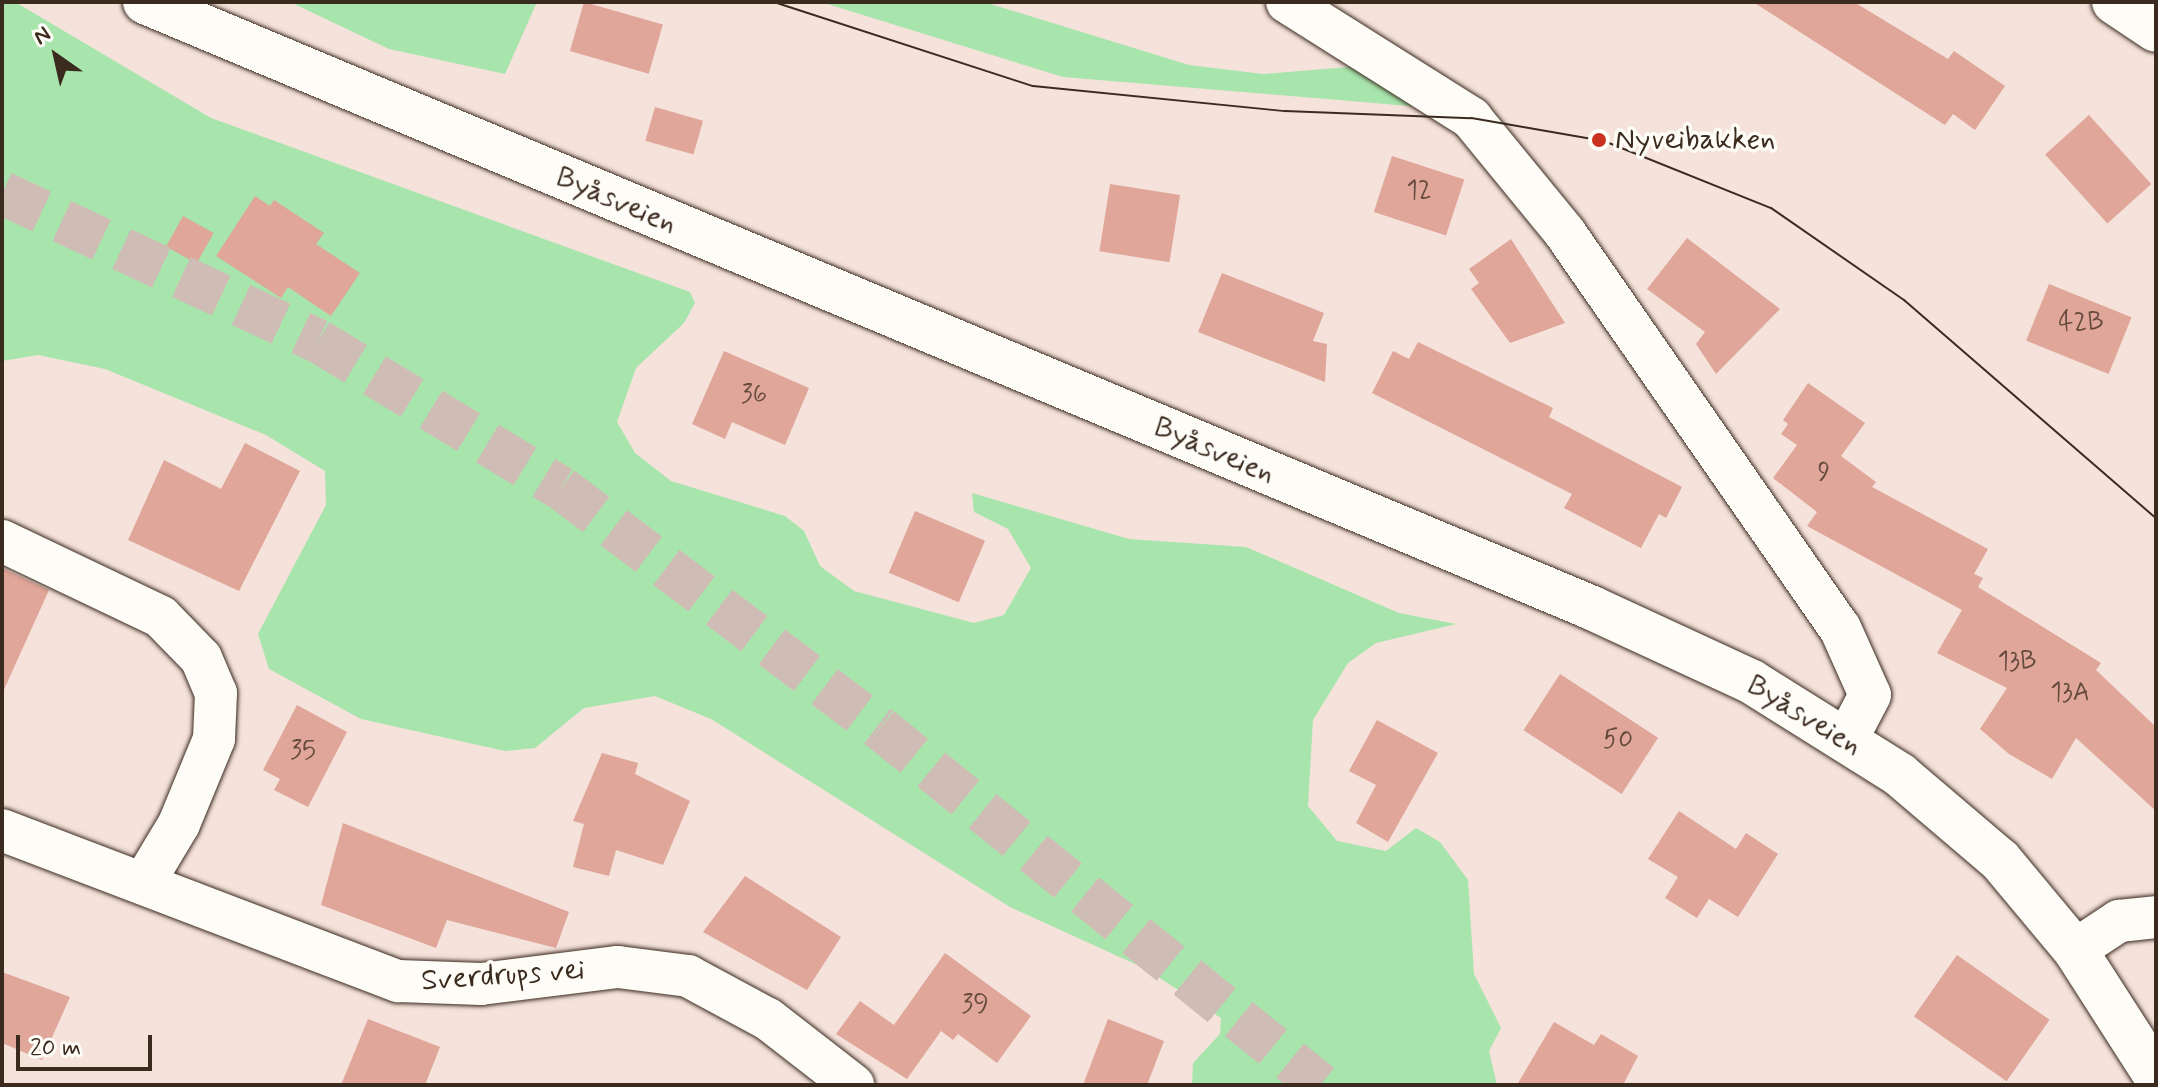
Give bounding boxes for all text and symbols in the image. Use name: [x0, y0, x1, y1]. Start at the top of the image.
north arrow: [16, 16, 96, 96]
text: N: [29, 20, 56, 52]
place label: Nyveibakken: [1615, 122, 1775, 158]
marker: Nyveibakken: [1590, 131, 1608, 149]
street label: Byåsveien: [550, 159, 682, 243]
house number: 12: [1406, 176, 1432, 208]
house number: 42B: [2058, 308, 2104, 340]
house number: 36: [741, 380, 767, 412]
street label: Byåsveien: [1148, 409, 1280, 493]
house number: 9: [1818, 458, 1830, 490]
house number: 13B: [1997, 647, 2037, 679]
street label: Byåsveien: [1740, 668, 1868, 764]
house number: 13A: [2050, 678, 2090, 710]
house number: 50: [1603, 725, 1633, 757]
house number: 35: [290, 736, 316, 768]
street label: Sverdrups vei: [420, 952, 586, 1000]
house number: 39: [961, 990, 989, 1022]
scale bar: [20, 1019, 156, 1069]
text: 20 m: [30, 1033, 81, 1064]

